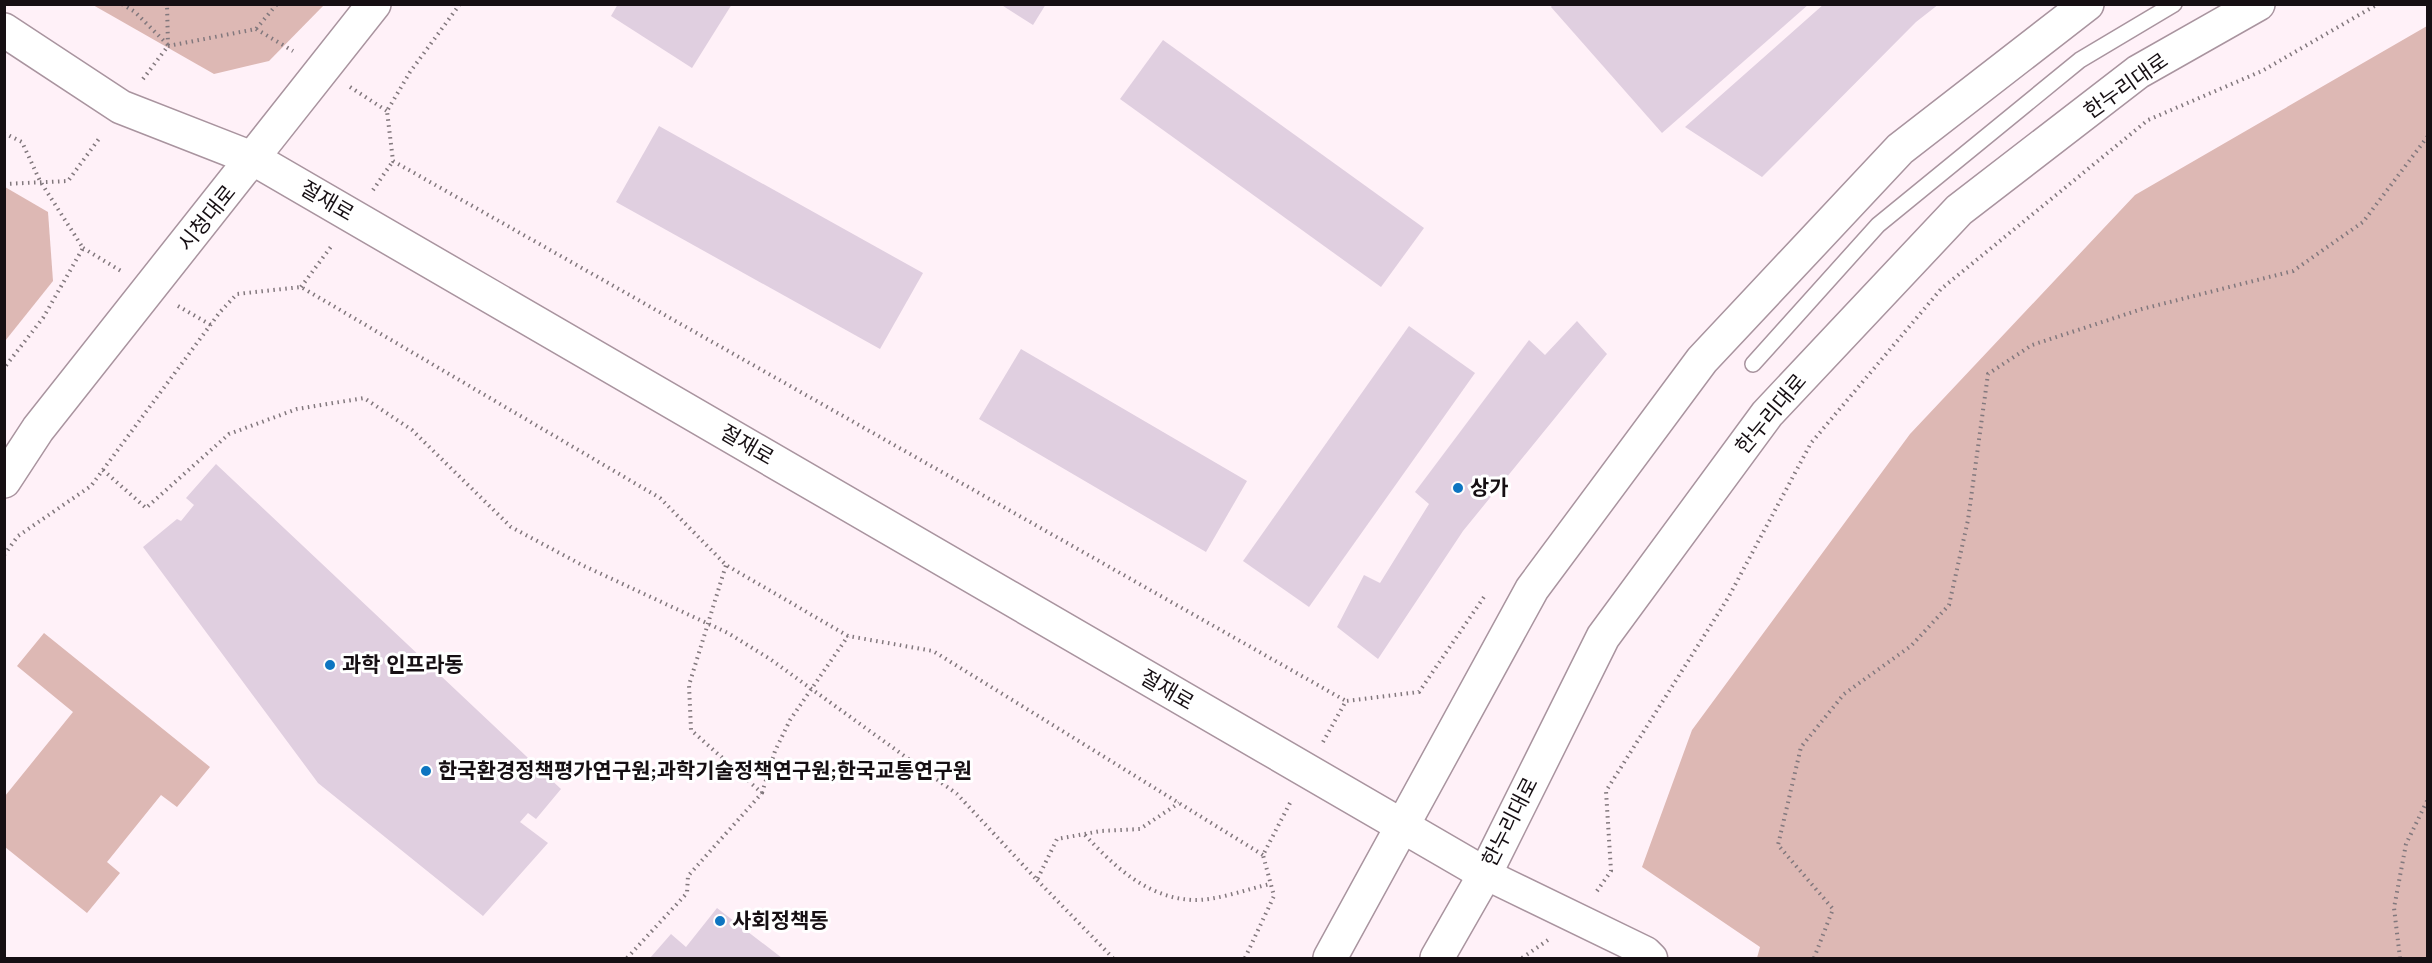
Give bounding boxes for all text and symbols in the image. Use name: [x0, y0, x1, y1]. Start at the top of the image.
street label: 한누리대로: [2079, 48, 2173, 124]
street label: 절재로: [295, 175, 359, 227]
street label: 시청대로: [173, 180, 241, 256]
street label: 한누리대로: [1730, 369, 1812, 459]
street label: 절재로: [715, 419, 779, 471]
place label: 상가: [1470, 475, 1509, 501]
marker: 상가: [1451, 481, 1465, 495]
place label: 과학 인프라동: [342, 652, 464, 678]
marker: 과학 인프라동: [323, 658, 337, 672]
street label: 절재로: [1135, 664, 1199, 716]
place label: 한국환경정책평가연구원;과학기술정책연구원;한국교통연구원: [438, 758, 972, 784]
marker: 한국환경정책평가연구원;과학기술정책연구원;한국교통연구원: [419, 764, 433, 778]
street label: 한누리대로: [1476, 773, 1544, 871]
place label: 사회정책동: [732, 908, 829, 934]
marker: 사회정책동: [713, 914, 727, 928]

